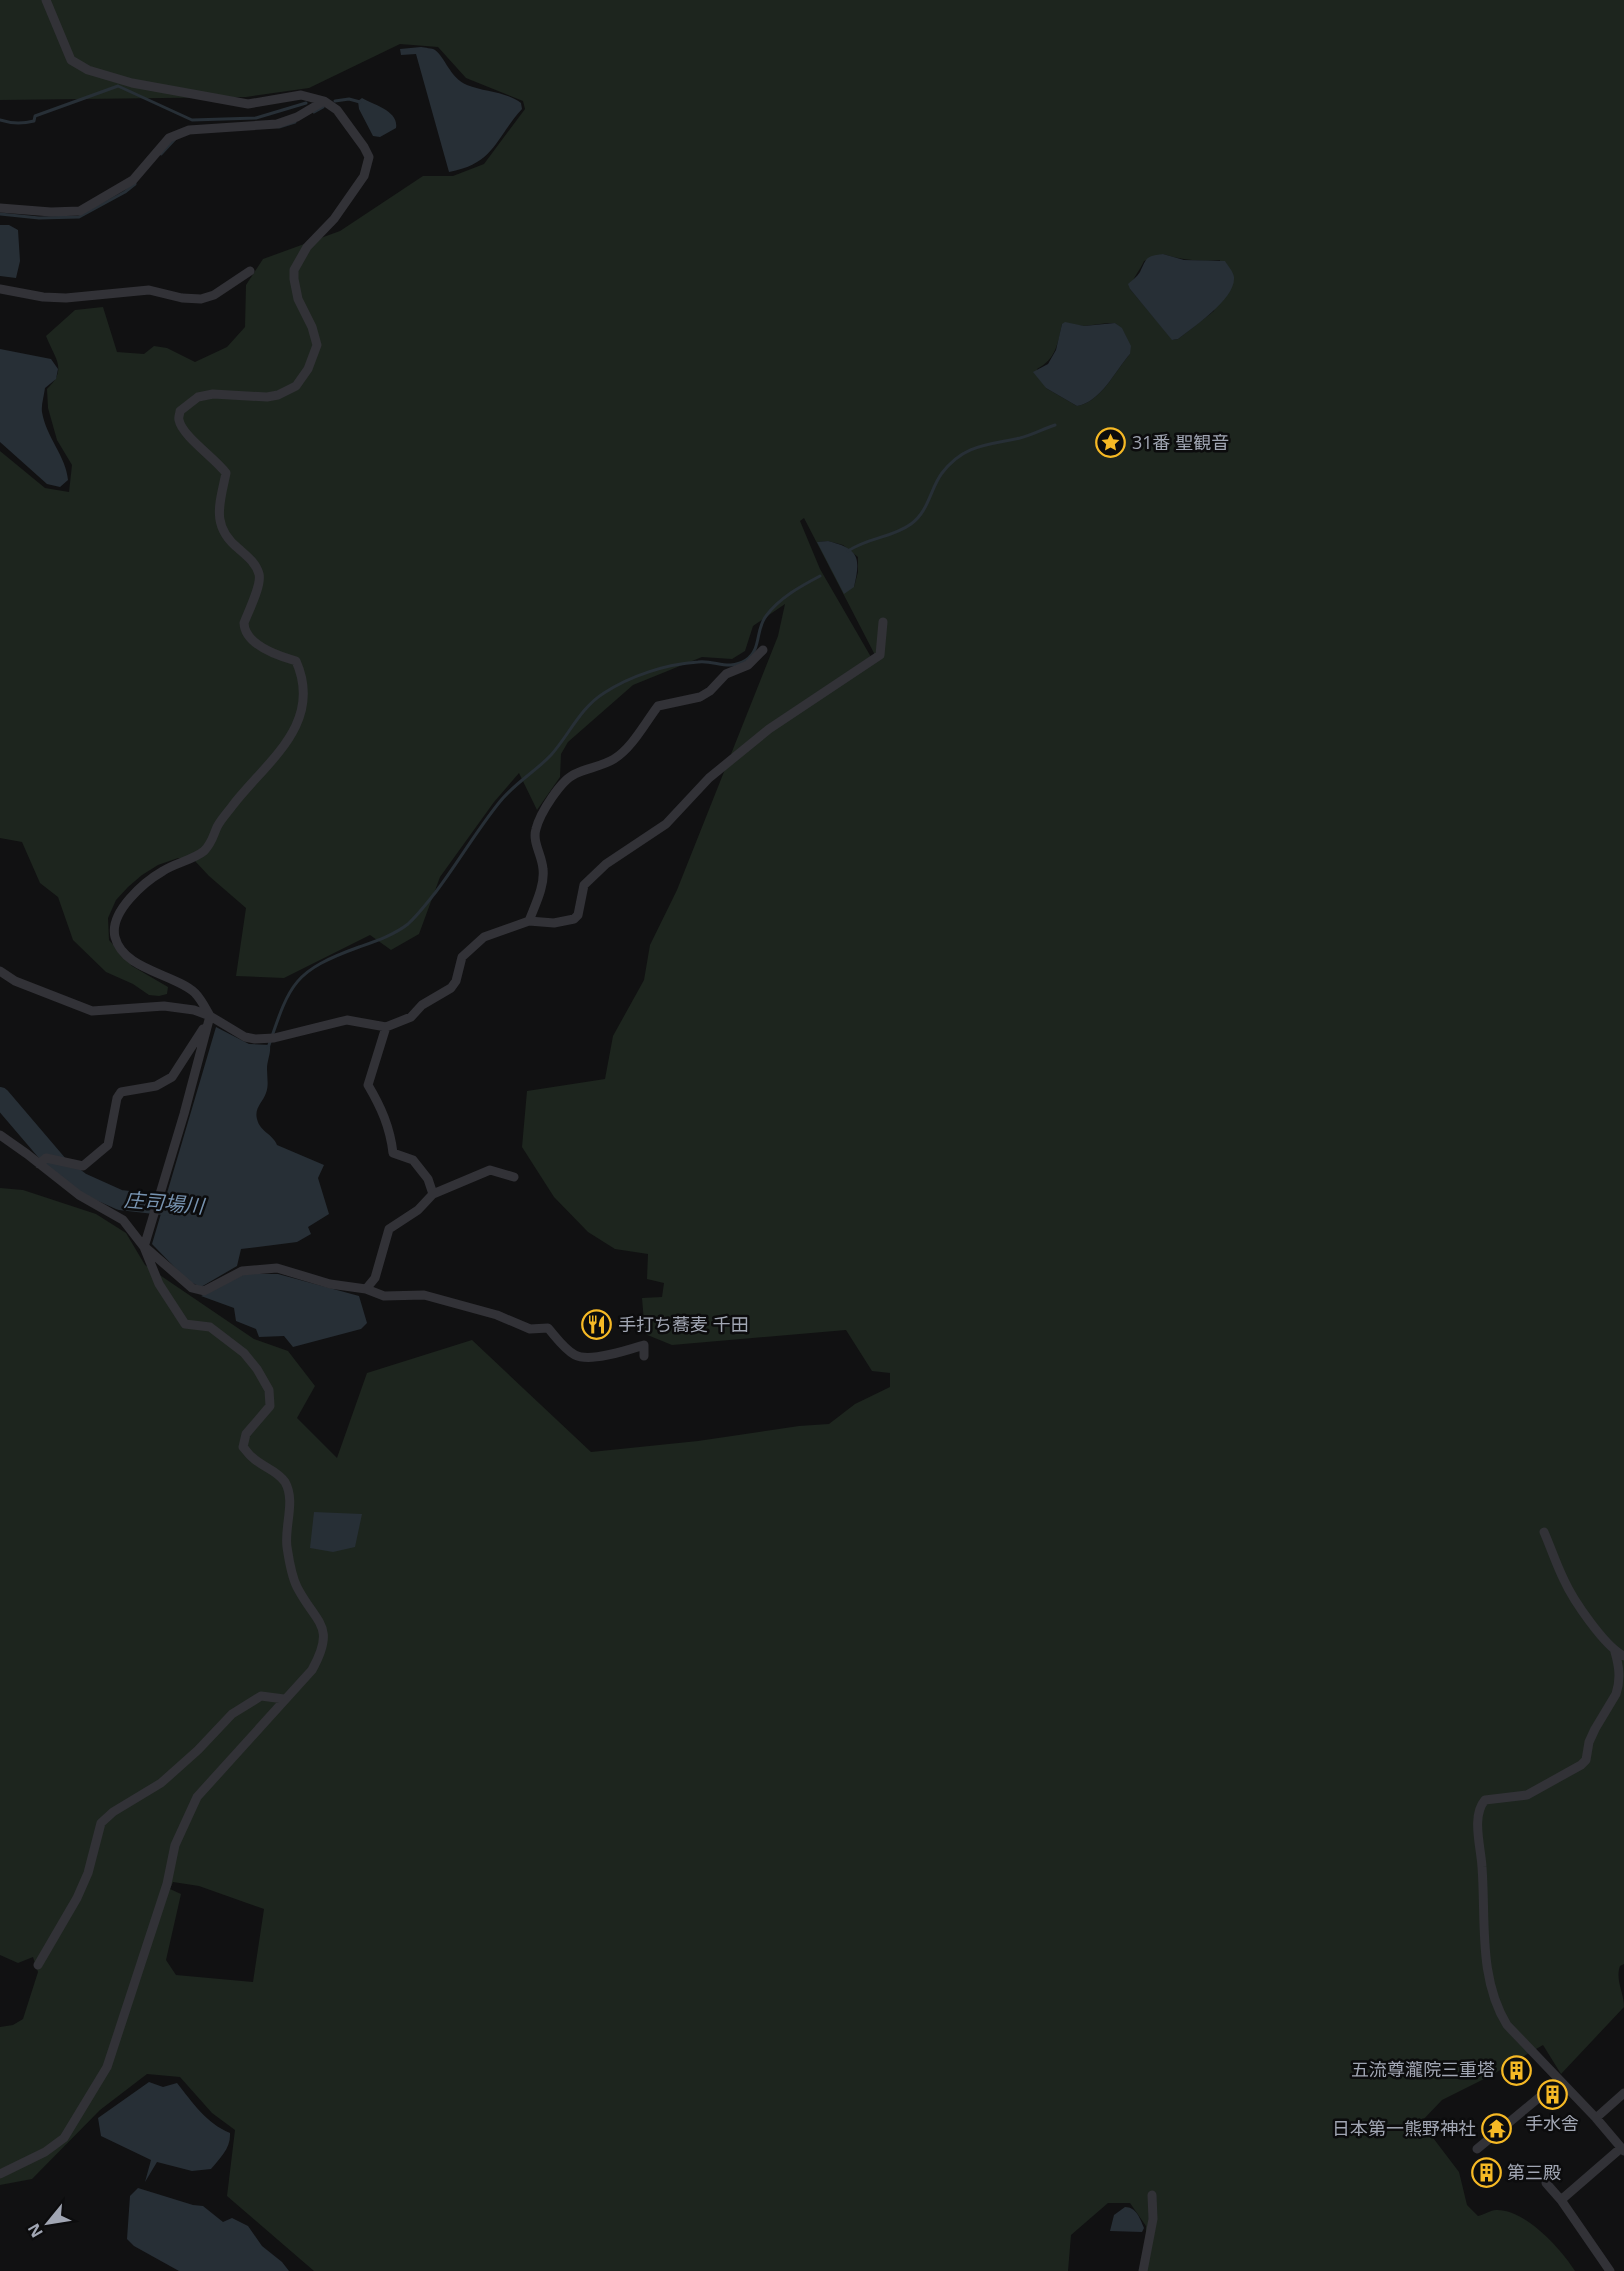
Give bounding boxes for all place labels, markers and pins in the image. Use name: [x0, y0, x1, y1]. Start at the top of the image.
place icon: 31番 聖観音: [1095, 427, 1127, 459]
place label: 31番 聖観音: [1132, 430, 1229, 454]
restaurant icon: 手打ち蕎麦 千田: [581, 1309, 613, 1341]
place label: 手打ち蕎麦 千田: [618, 1312, 749, 1336]
building icon: 五流尊瀧院三重塔: [1500, 2054, 1532, 2086]
place label: 五流尊瀧院三重塔: [1351, 2057, 1495, 2081]
building icon: 手水舎: [1536, 2079, 1568, 2111]
place label: 手水舎: [1525, 2111, 1579, 2135]
temple icon: 日本第一熊野神社: [1481, 2113, 1513, 2145]
place label: 日本第一熊野神社: [1332, 2116, 1476, 2140]
building icon: 第三殿: [1470, 2157, 1502, 2189]
place label: 第三殿: [1507, 2160, 1561, 2184]

